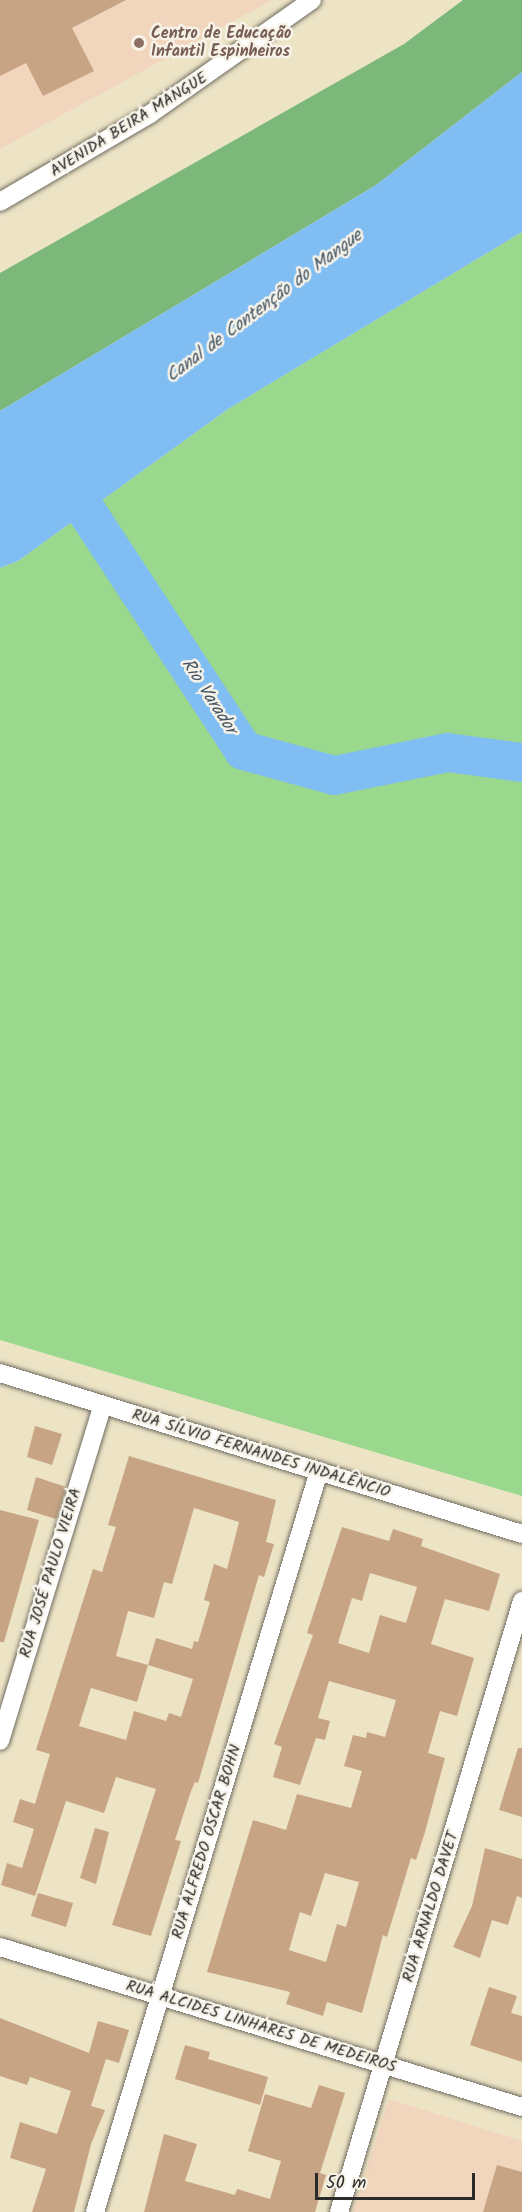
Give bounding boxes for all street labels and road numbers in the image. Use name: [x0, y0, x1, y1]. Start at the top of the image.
street label: AVENIDA BEIRA MANGUE: [47, 69, 211, 181]
street label: RUA SÍLVIO FERNANDES INDALÊNCIO: [130, 1405, 392, 1503]
street label: RUA JOSÉ PAULO VIEIRA: [16, 1486, 86, 1660]
street label: RUA ALFREDO OSCAR BOHN: [168, 1743, 246, 1941]
street label: RUA ARNALDO DAVET: [399, 1829, 463, 1985]
street label: RUA ALCIDES LINHARES DE MEDEIROS: [124, 1977, 398, 2077]

